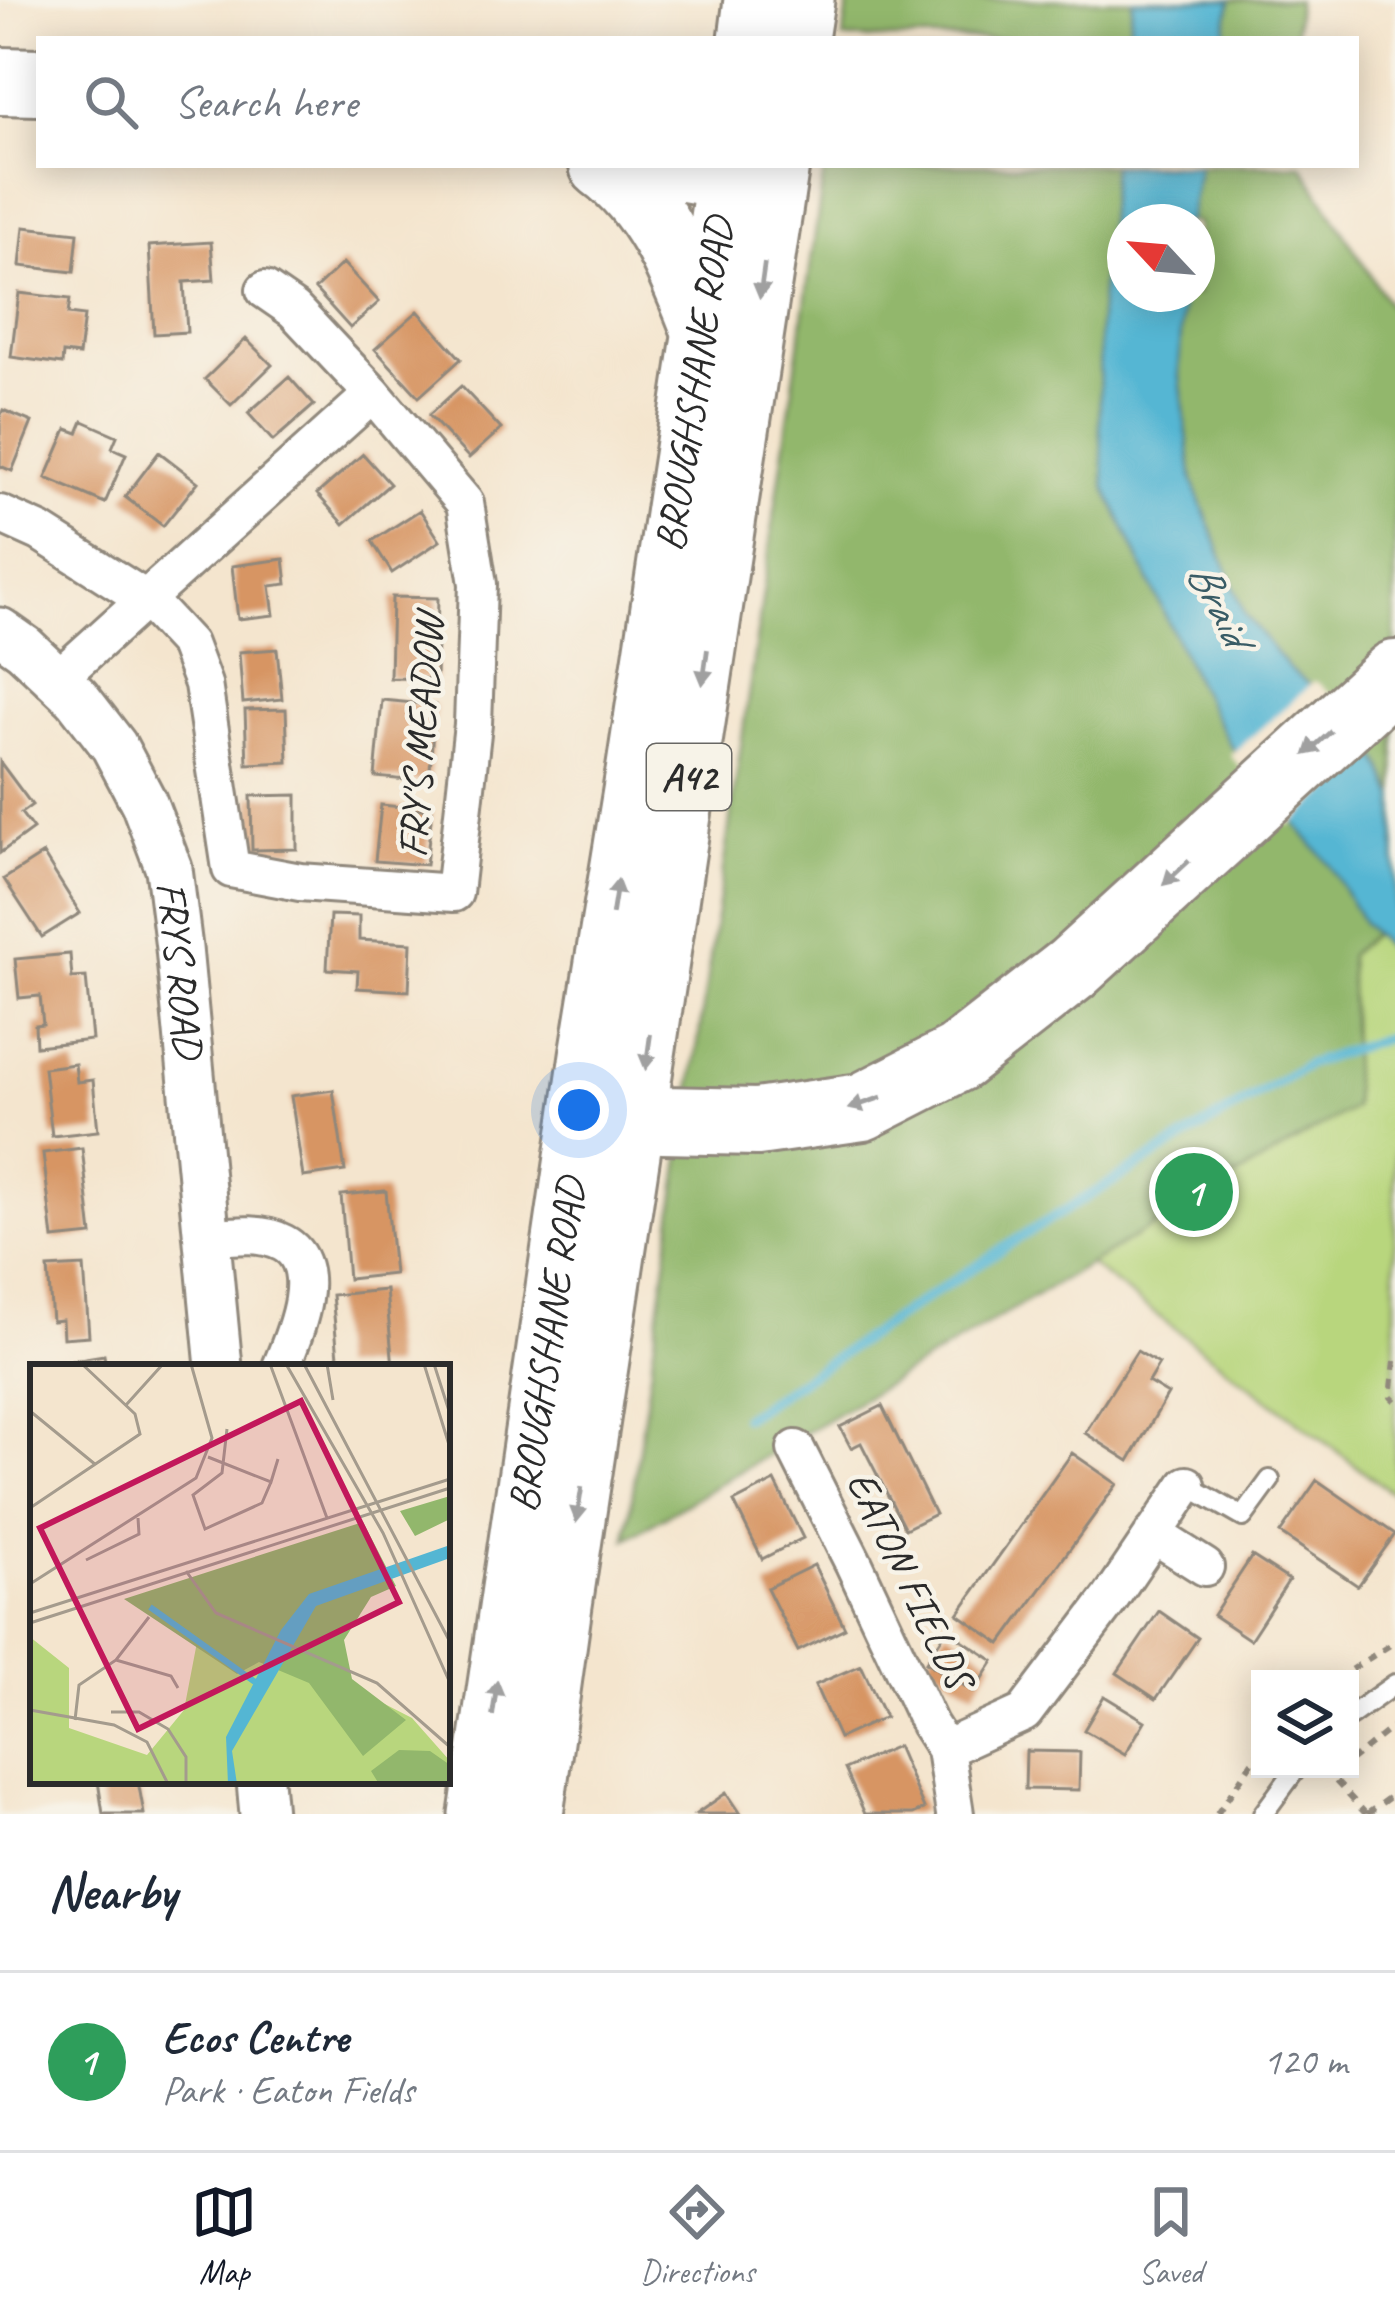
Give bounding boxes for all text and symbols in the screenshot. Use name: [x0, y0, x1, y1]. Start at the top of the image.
search box: [36, 36, 1359, 168]
icon: search: [78, 69, 144, 135]
text: Search here: [174, 74, 357, 131]
north arrow: [1107, 204, 1215, 312]
street label: BROUGHSHANE ROAD: [642, 210, 746, 555]
one-way arrow: [753, 262, 771, 300]
water label: Braid: [1174, 552, 1270, 666]
street label: FRY'S MEADOW: [386, 606, 456, 859]
one-way arrow: [695, 648, 714, 686]
one-way arrow: [1304, 729, 1333, 756]
road number: A42: [647, 744, 731, 810]
one-way arrow: [1161, 859, 1190, 886]
one-way arrow: [605, 878, 624, 915]
street label: FRYS ROAD: [144, 879, 216, 1063]
one-way arrow: [638, 1034, 657, 1072]
your location: [549, 1080, 609, 1140]
one-way arrow: [846, 1095, 882, 1113]
pin: 1: [1155, 1147, 1233, 1237]
street label: BROUGHSHANE ROAD: [496, 1171, 598, 1515]
inset map: [30, 1364, 450, 1784]
street label: EATON FIELDS: [835, 1463, 988, 1702]
one-way arrow: [569, 1487, 587, 1525]
map controls: [1251, 1670, 1359, 1778]
button: layers: [1251, 1670, 1359, 1778]
one-way arrow: [486, 1679, 505, 1716]
text: Nearby: [48, 1860, 176, 1924]
text: Ecos Centre: [162, 2009, 349, 2066]
text: 1: [78, 2037, 96, 2086]
text: 120 m: [1263, 2037, 1347, 2086]
text: Park · Eaton Fields: [162, 2066, 414, 2115]
tab: Map: [191, 2179, 257, 2293]
tab: Directions: [640, 2179, 755, 2293]
tab: Saved: [1138, 2179, 1204, 2293]

